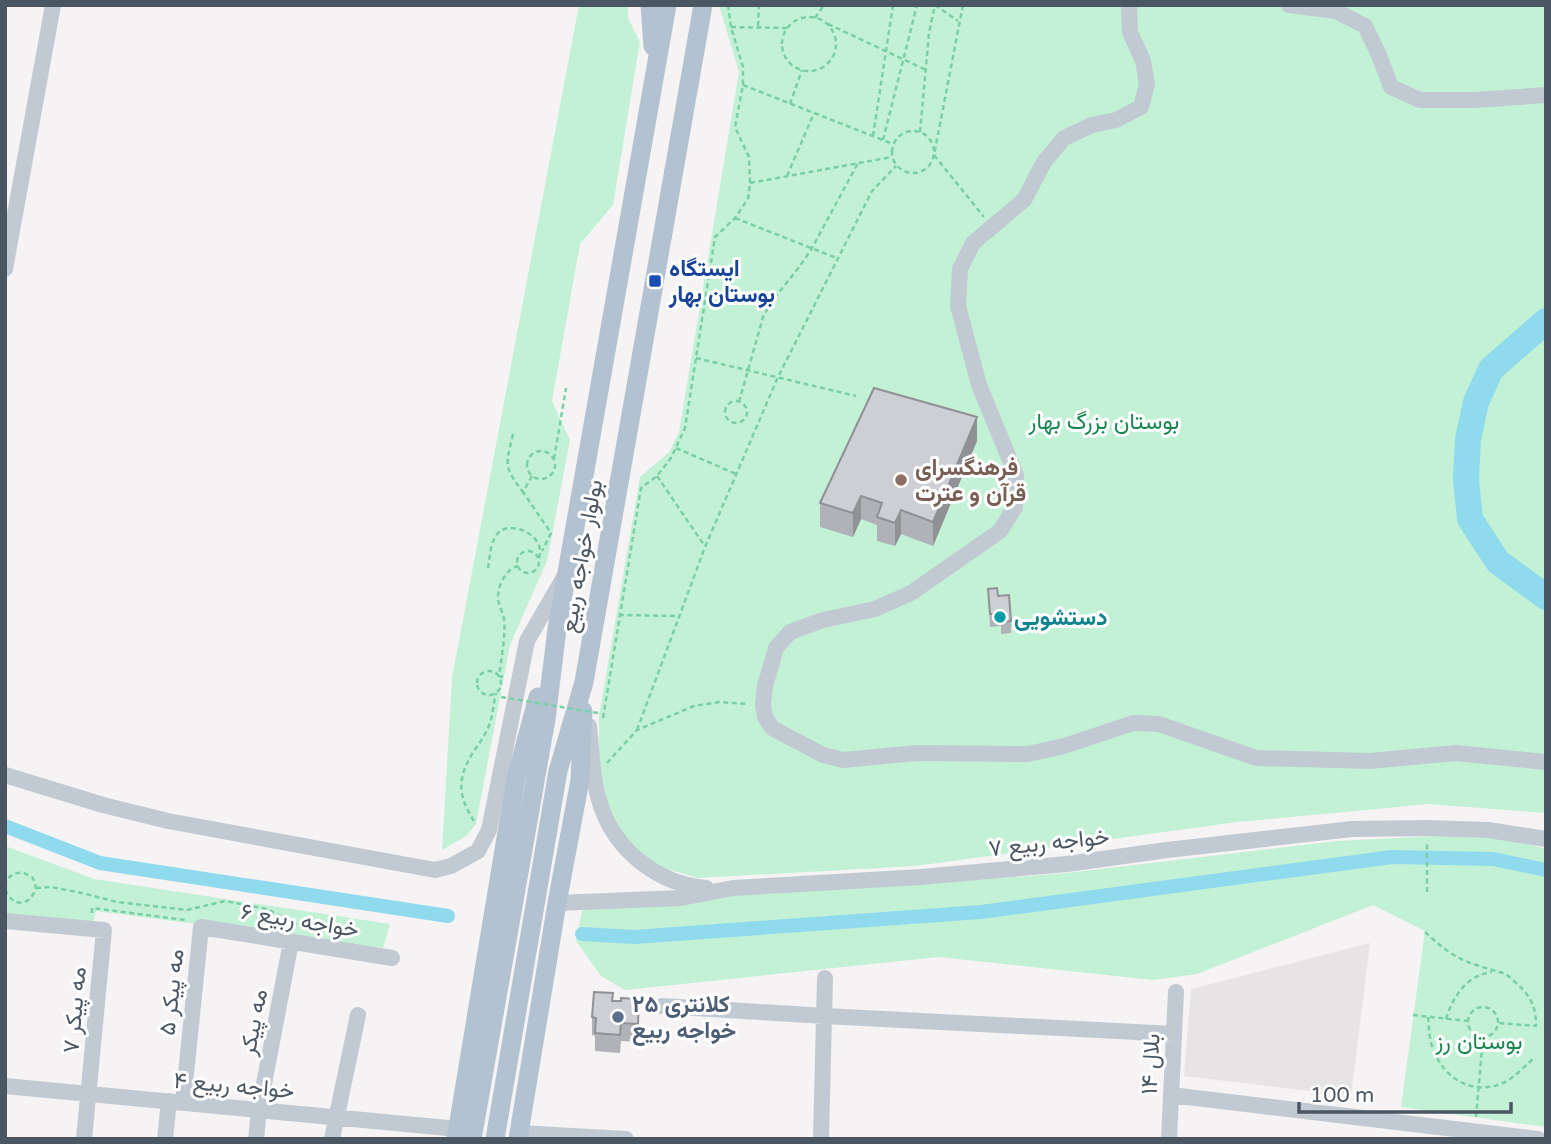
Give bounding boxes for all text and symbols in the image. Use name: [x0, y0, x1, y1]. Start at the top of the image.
place label: ایستگاه بوستان بهار: [668, 255, 775, 309]
marker: ایستگاه بوستان بهار: [647, 273, 663, 289]
park label: بوستان بزرگ بهار: [1028, 408, 1179, 436]
place label: فرهنگسرای قرآن و عترت: [915, 454, 1026, 508]
marker: فرهنگسرای قرآن و عترت: [893, 472, 909, 488]
street label: بولوار خواجه ربیع: [555, 477, 610, 635]
place label: دستشویی: [1014, 604, 1108, 632]
marker: دستشویی: [992, 609, 1008, 625]
street label: خواجه ربیع ۷: [987, 823, 1111, 864]
street label: خواجه ربیع ۶: [239, 898, 361, 945]
street label: مه پیکر ۵: [154, 948, 191, 1037]
street label: مه پیکر ۷: [57, 966, 94, 1055]
street label: مه پیکر: [234, 987, 275, 1059]
place label: کلانتری ٢۵ خواجه ربیع: [632, 991, 736, 1046]
marker: کلانتری ٢۵ خواجه ربیع: [610, 1009, 626, 1025]
park label: بوستان رز: [1435, 1028, 1522, 1056]
street label: بلال ۱۴: [1135, 1033, 1167, 1095]
street label: خواجه ربیع ۴: [172, 1067, 295, 1106]
scale bar: [1299, 1070, 1511, 1114]
text: 100 m: [1310, 1083, 1374, 1108]

